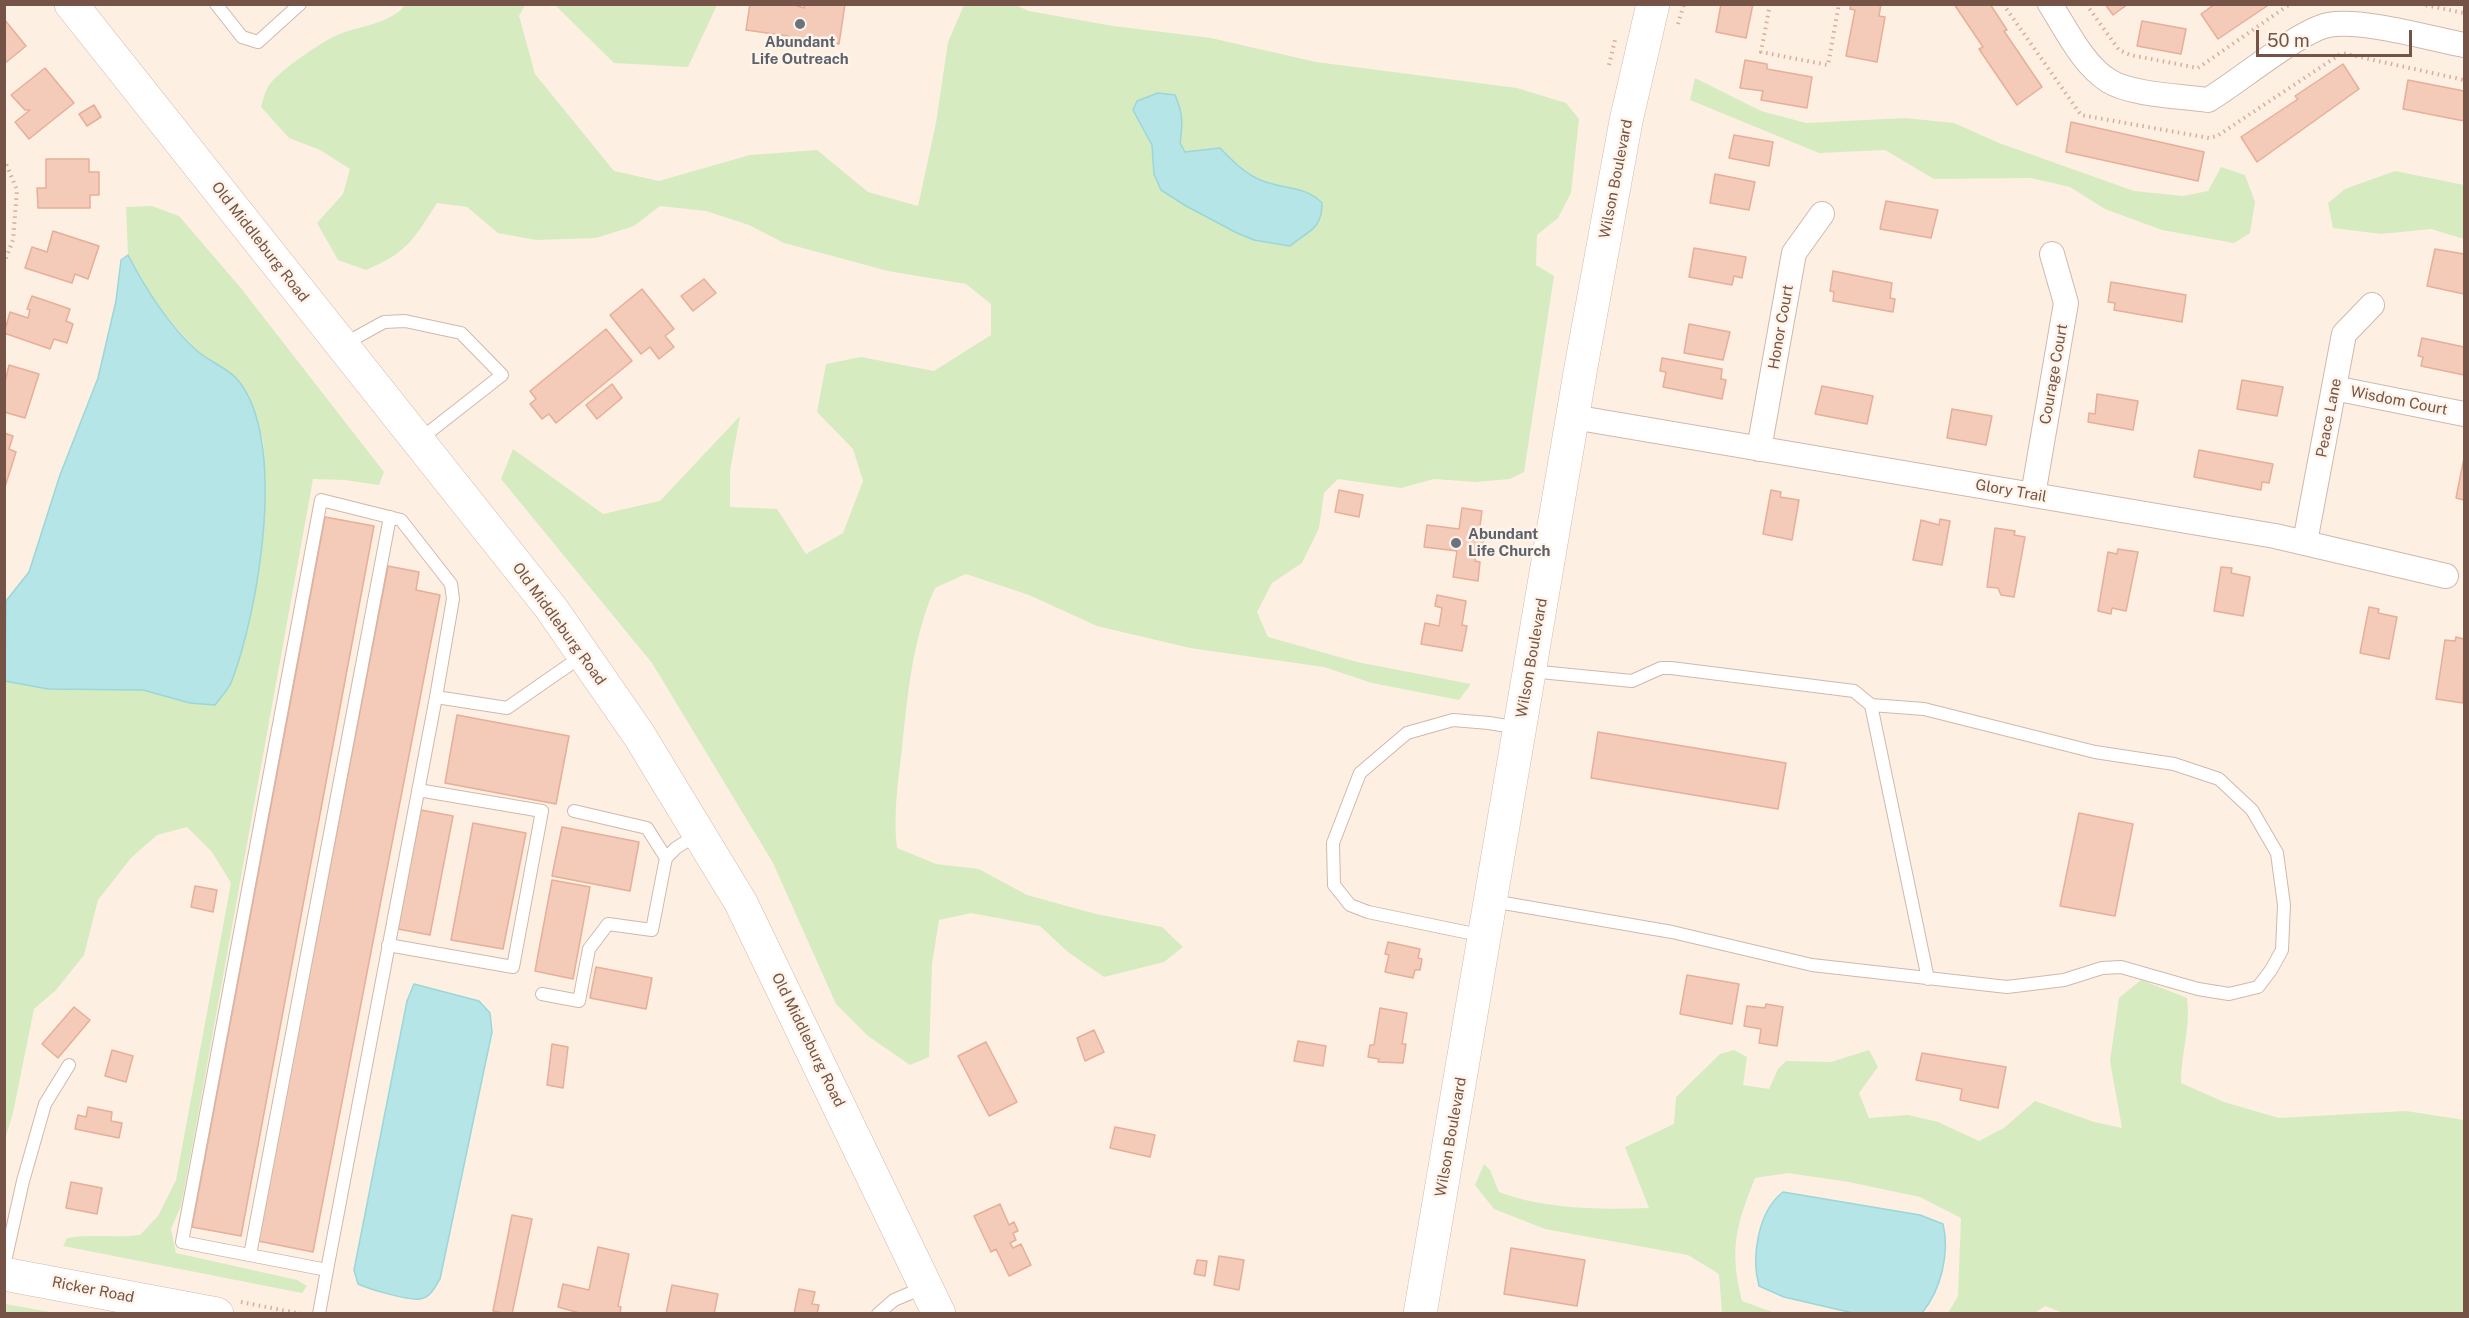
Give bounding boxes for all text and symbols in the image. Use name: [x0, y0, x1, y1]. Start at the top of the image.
marker: Abundant Life Outreach: [793, 17, 807, 31]
scale bar: [2259, 18, 2415, 56]
text: 50 m: [2267, 30, 2310, 51]
place label: Abundant Life Outreach: [751, 33, 849, 68]
street label: Wilson Boulevard: [1596, 118, 1636, 240]
street label: Old Middleburg Road: [208, 178, 312, 306]
street label: Honor Court: [1765, 283, 1797, 371]
street label: Courage Court: [2036, 322, 2072, 426]
street label: Peace Lane: [2313, 377, 2345, 459]
street label: Wisdom Court: [2349, 383, 2449, 419]
street label: Glory Trail: [1974, 476, 2048, 506]
place label: Abundant Life Church: [1468, 525, 1550, 560]
marker: Abundant Life Church: [1449, 536, 1463, 550]
street label: Old Middleburg Road: [508, 559, 610, 689]
street label: Wilson Boulevard: [1513, 597, 1551, 719]
street label: Old Middleburg Road: [768, 970, 848, 1110]
street label: Wilson Boulevard: [1432, 1076, 1470, 1198]
street label: Ricker Road: [50, 1273, 136, 1307]

